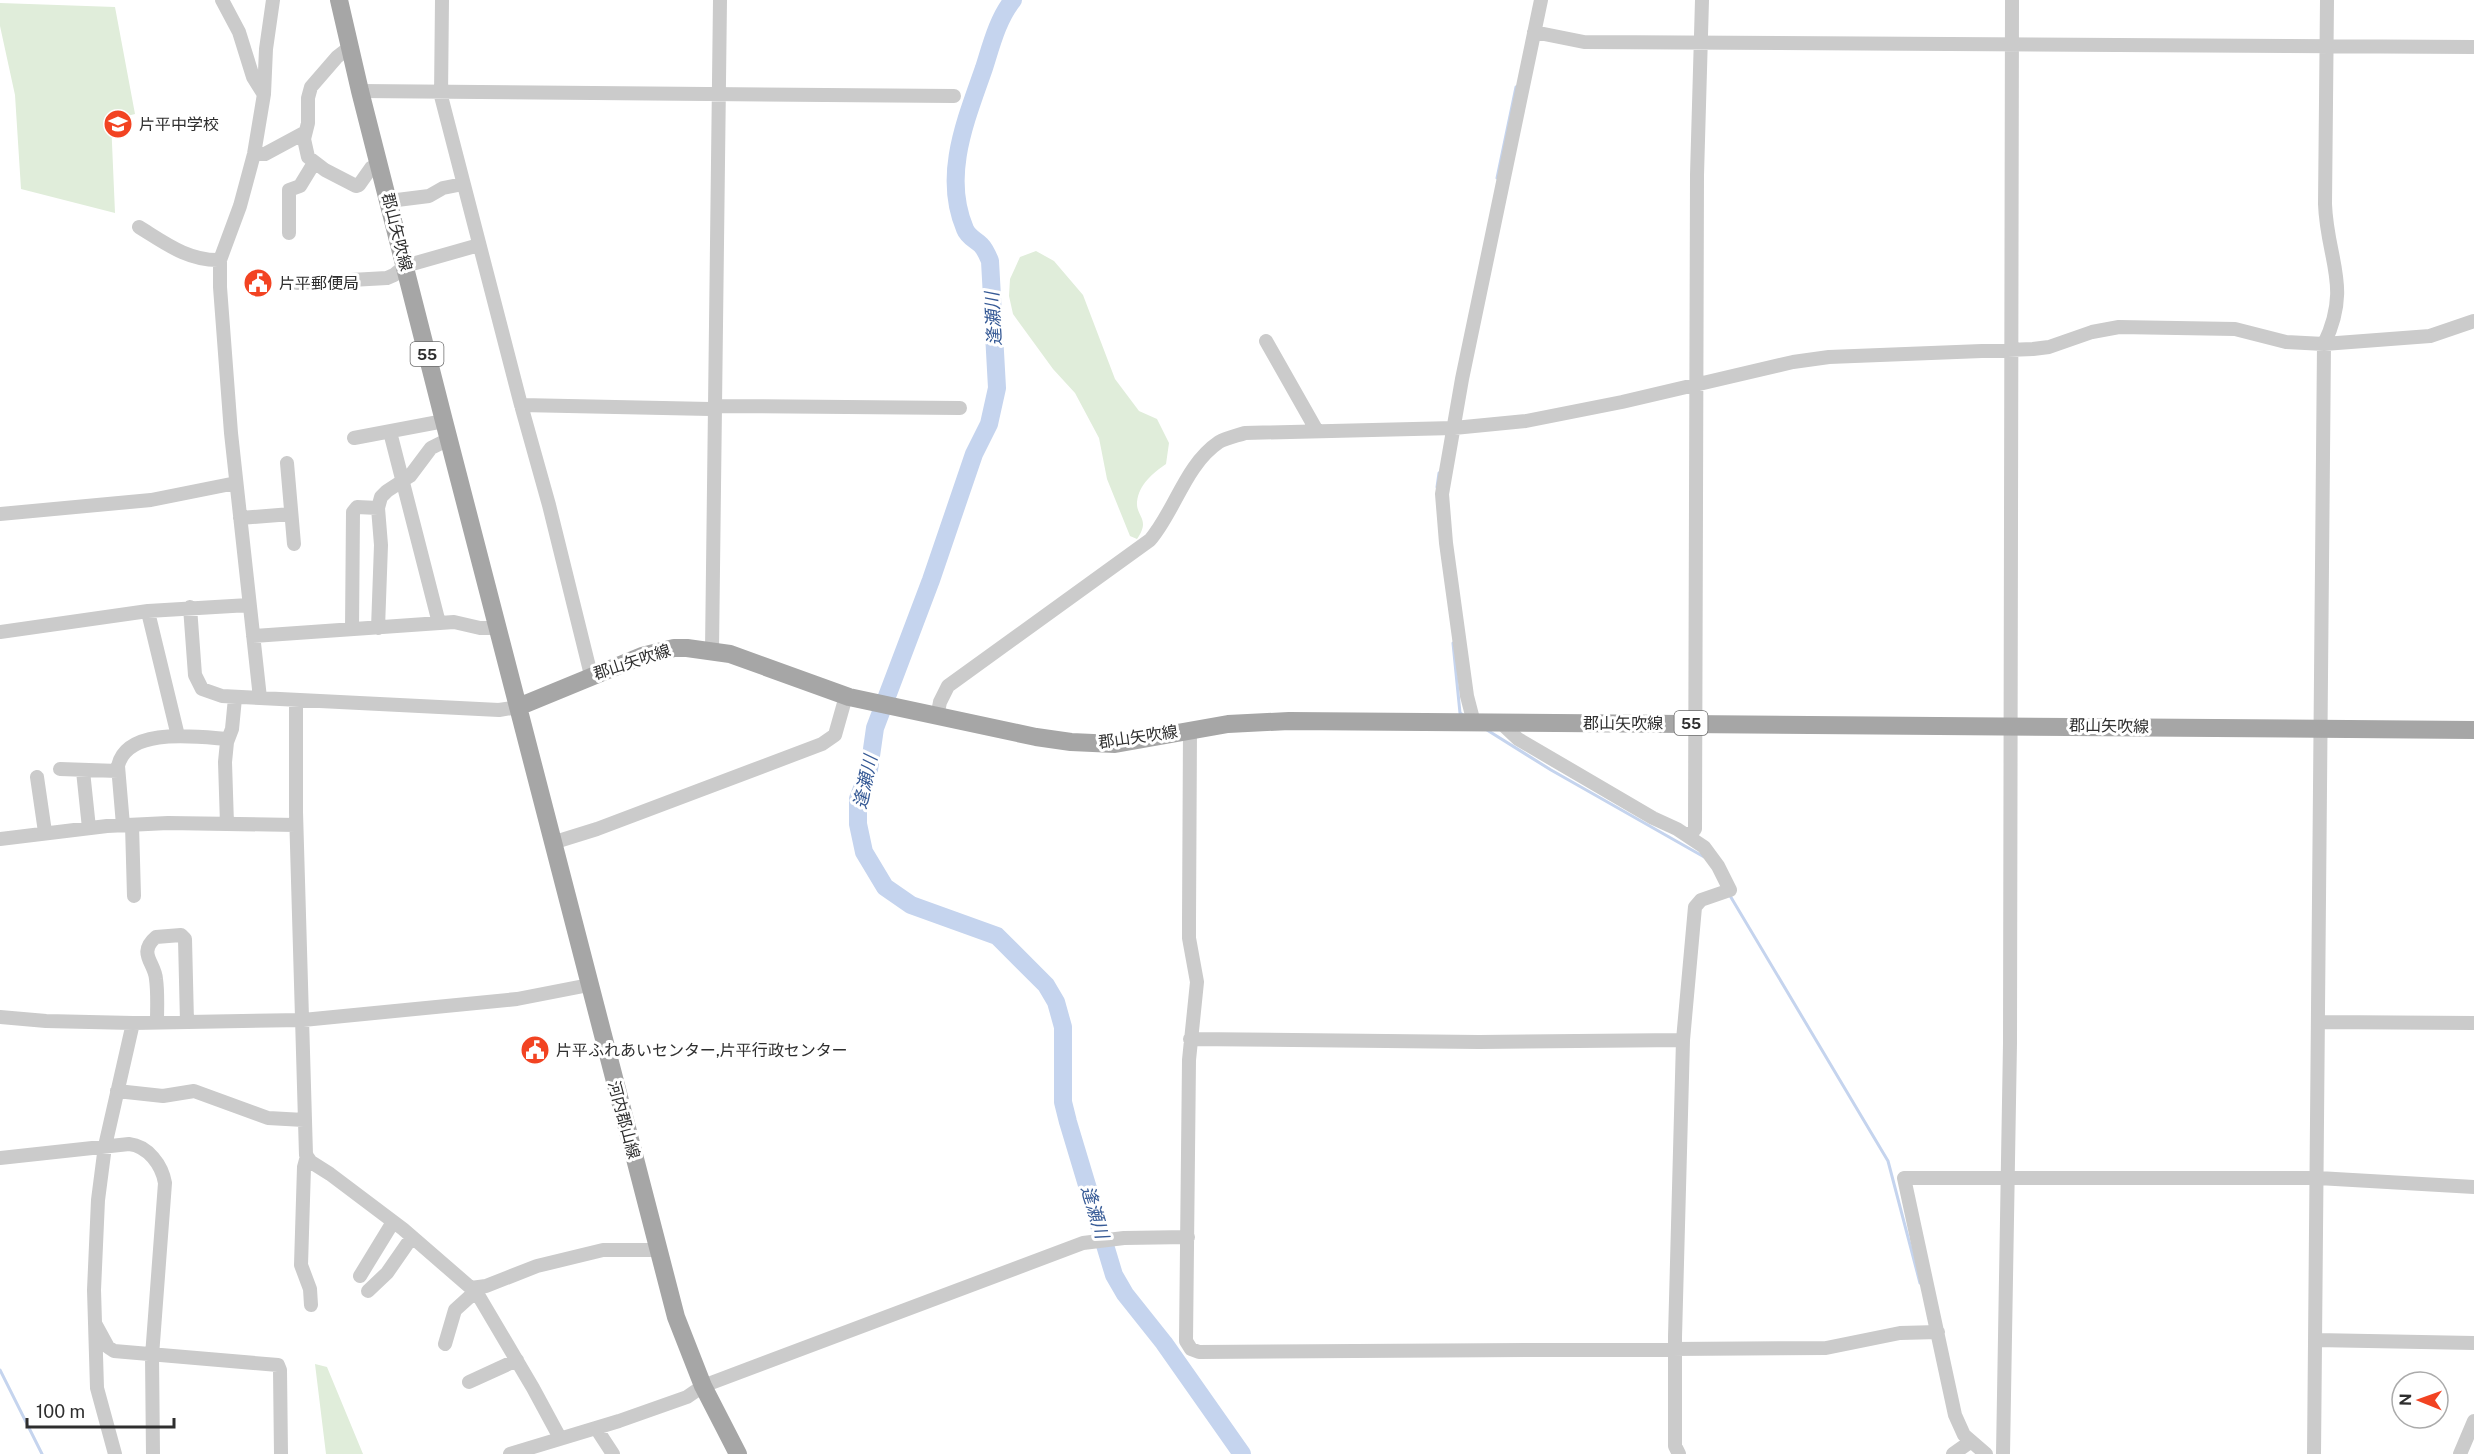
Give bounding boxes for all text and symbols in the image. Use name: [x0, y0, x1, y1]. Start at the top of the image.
school or university icon: 片平中学校: [102, 108, 134, 140]
place label: 片平中学校: [139, 115, 219, 134]
street label: 郡山矢吹線: [378, 191, 416, 273]
public building icon: 片平郵便局: [242, 267, 274, 299]
place label: 片平郵便局: [279, 274, 359, 293]
water label: 逢瀬川: [981, 289, 1005, 347]
road number: 55: [410, 342, 444, 366]
street label: 郡山矢吹線: [591, 641, 673, 683]
road number: 55: [1674, 711, 1708, 735]
street label: 郡山矢吹線: [1583, 714, 1663, 733]
street label: 郡山矢吹線: [2069, 716, 2149, 736]
street label: 郡山矢吹線: [1097, 722, 1179, 752]
water label: 逢瀬川: [849, 751, 881, 811]
public building icon: 片平ふれあいセンター,片平行政センター: [519, 1034, 551, 1066]
place label: 片平ふれあいセンター,片平行政センター: [556, 1041, 848, 1060]
street label: 河内郡山線: [604, 1079, 644, 1161]
water label: 逢瀬川: [1077, 1183, 1114, 1243]
north arrow: [2390, 1370, 2450, 1430]
scale bar: [27, 1391, 174, 1429]
text: N: [2396, 1393, 2415, 1406]
text: 100 m: [36, 1401, 85, 1422]

